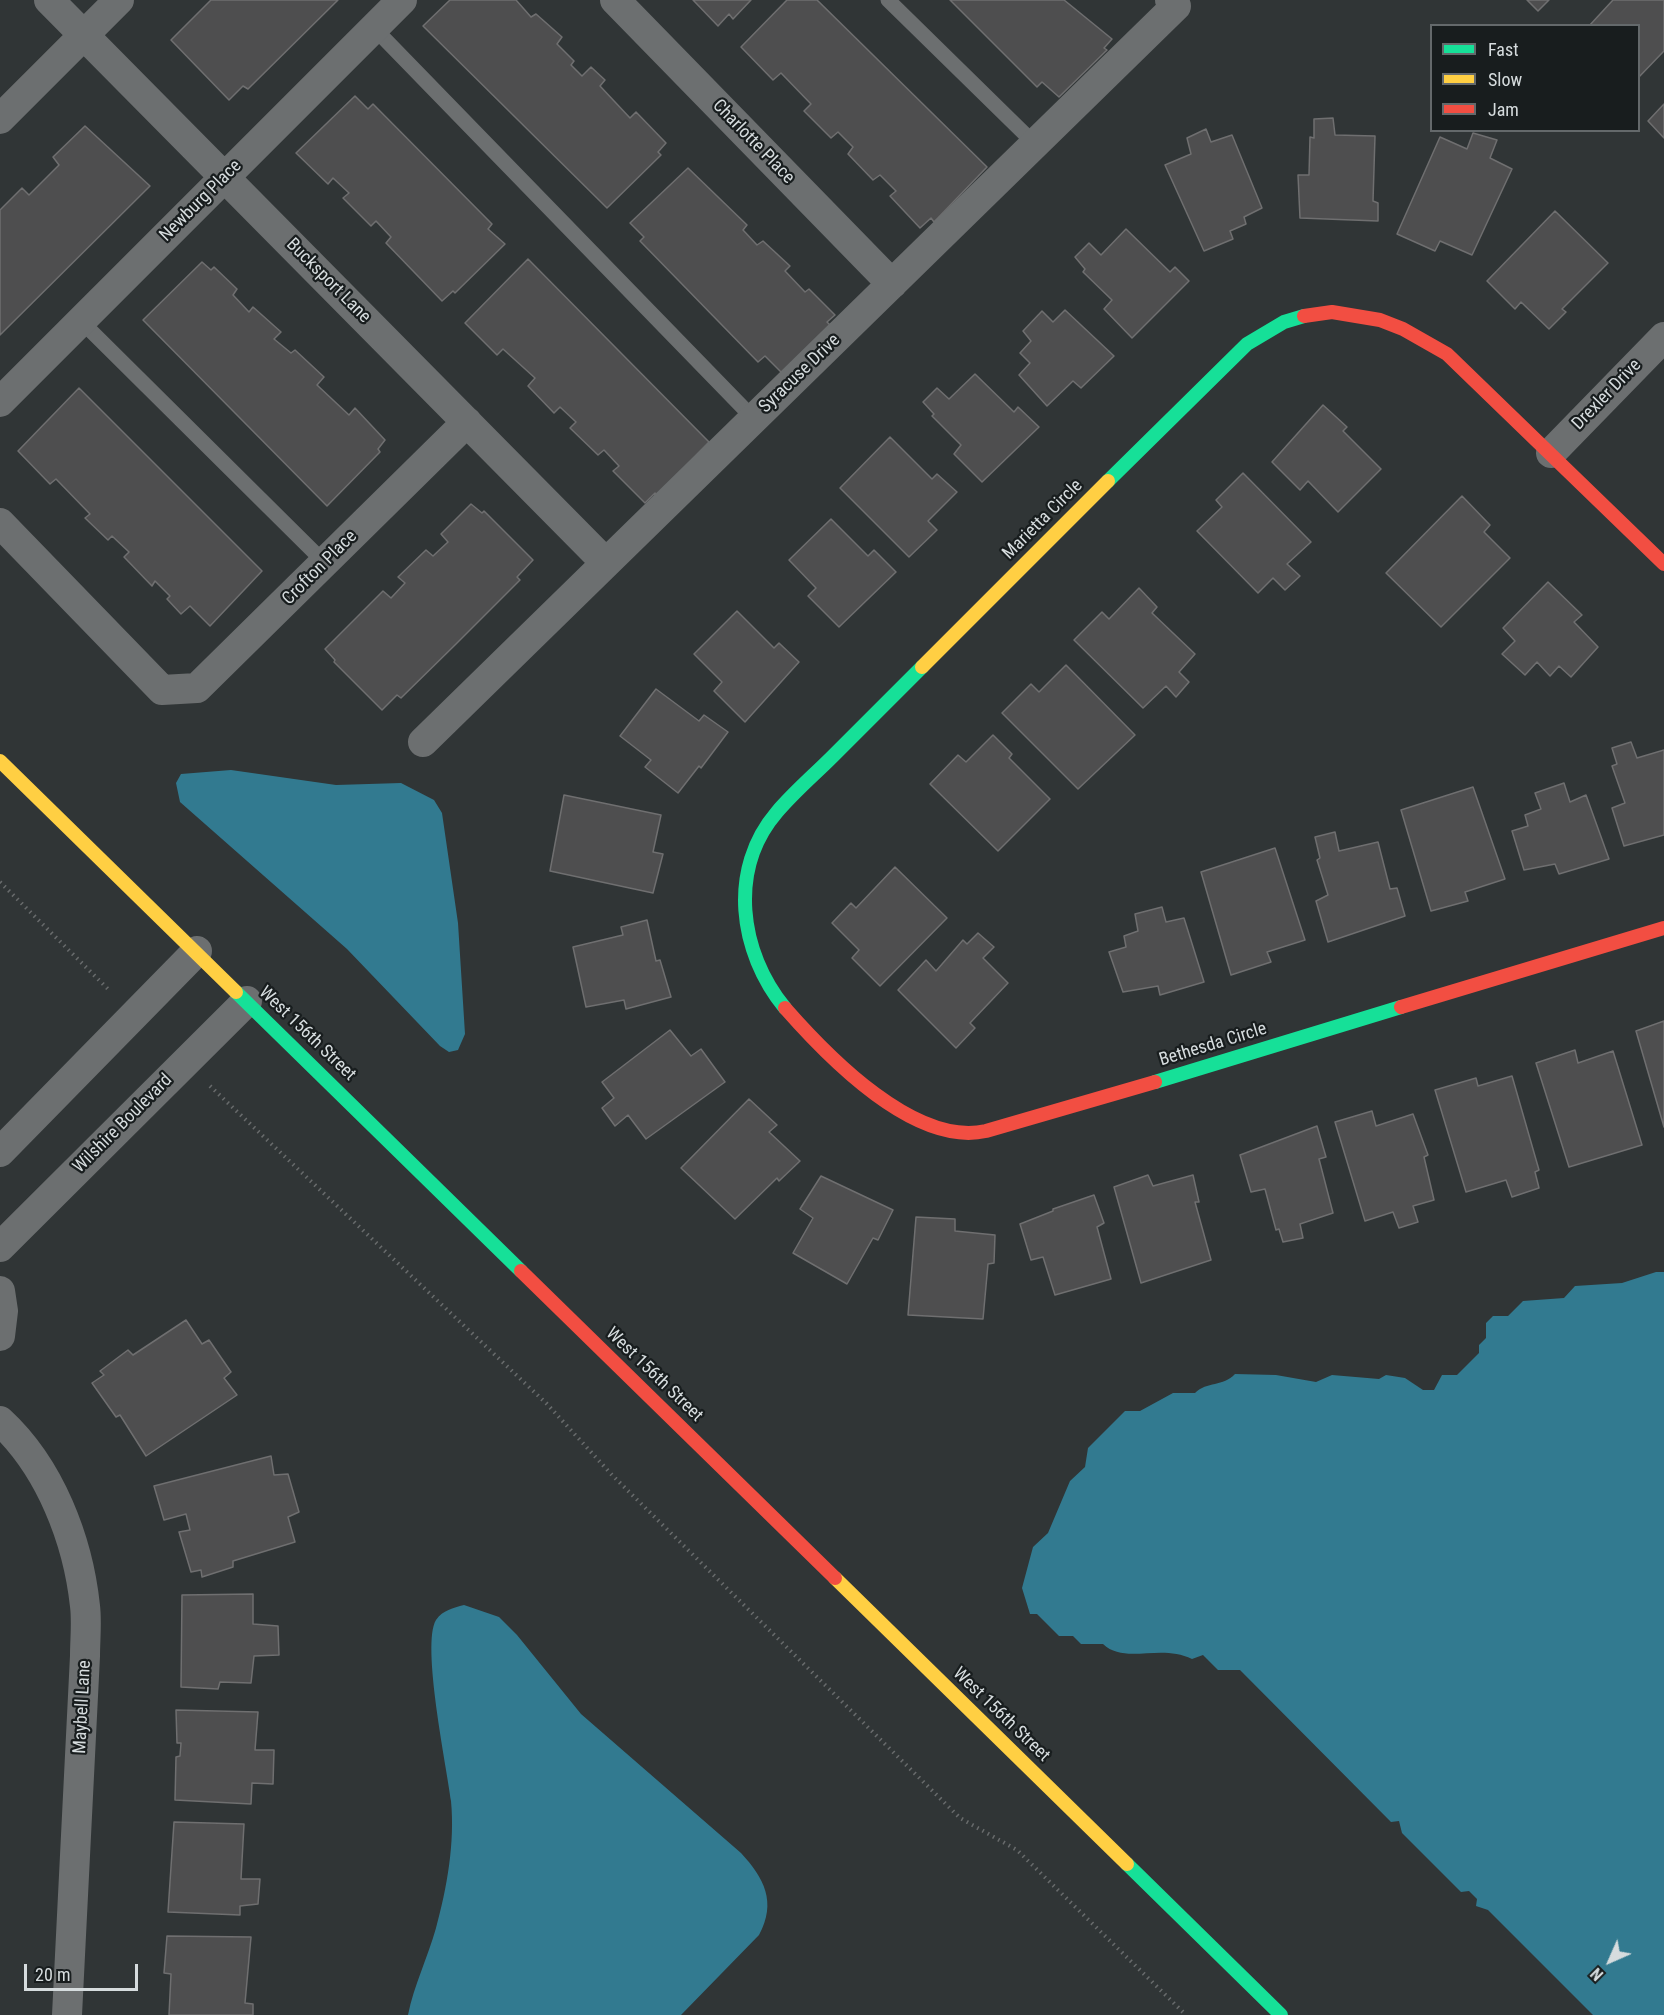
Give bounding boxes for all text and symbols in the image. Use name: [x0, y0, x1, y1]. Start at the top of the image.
legend: [1430, 24, 1640, 132]
text: Fast: [1488, 39, 1519, 60]
text: Slow: [1488, 69, 1522, 90]
street label: Charlotte Place: [707, 95, 799, 189]
text: Jam: [1488, 99, 1519, 120]
street label: Newburg Place: [156, 156, 246, 246]
street label: Bucksport Lane: [281, 234, 375, 328]
street label: Syracuse Drive: [755, 330, 845, 418]
street label: Drexler Drive: [1568, 355, 1646, 435]
street label: Marietta Circle: [999, 476, 1087, 564]
street label: Crofton Place: [278, 526, 362, 610]
street label: West 156th Street: [254, 982, 360, 1086]
street label: Bethesda Circle: [1157, 1018, 1269, 1072]
street label: Wilshire Boulevard: [69, 1070, 177, 1178]
street label: West 156th Street: [601, 1323, 707, 1427]
street label: Maybell Lane: [70, 1660, 96, 1754]
street label: West 156th Street: [948, 1663, 1054, 1767]
north arrow: [1580, 1931, 1640, 1991]
scale bar: [27, 1952, 141, 1990]
text: 20 m: [35, 1964, 70, 1985]
text: N: [1587, 1964, 1607, 1984]

